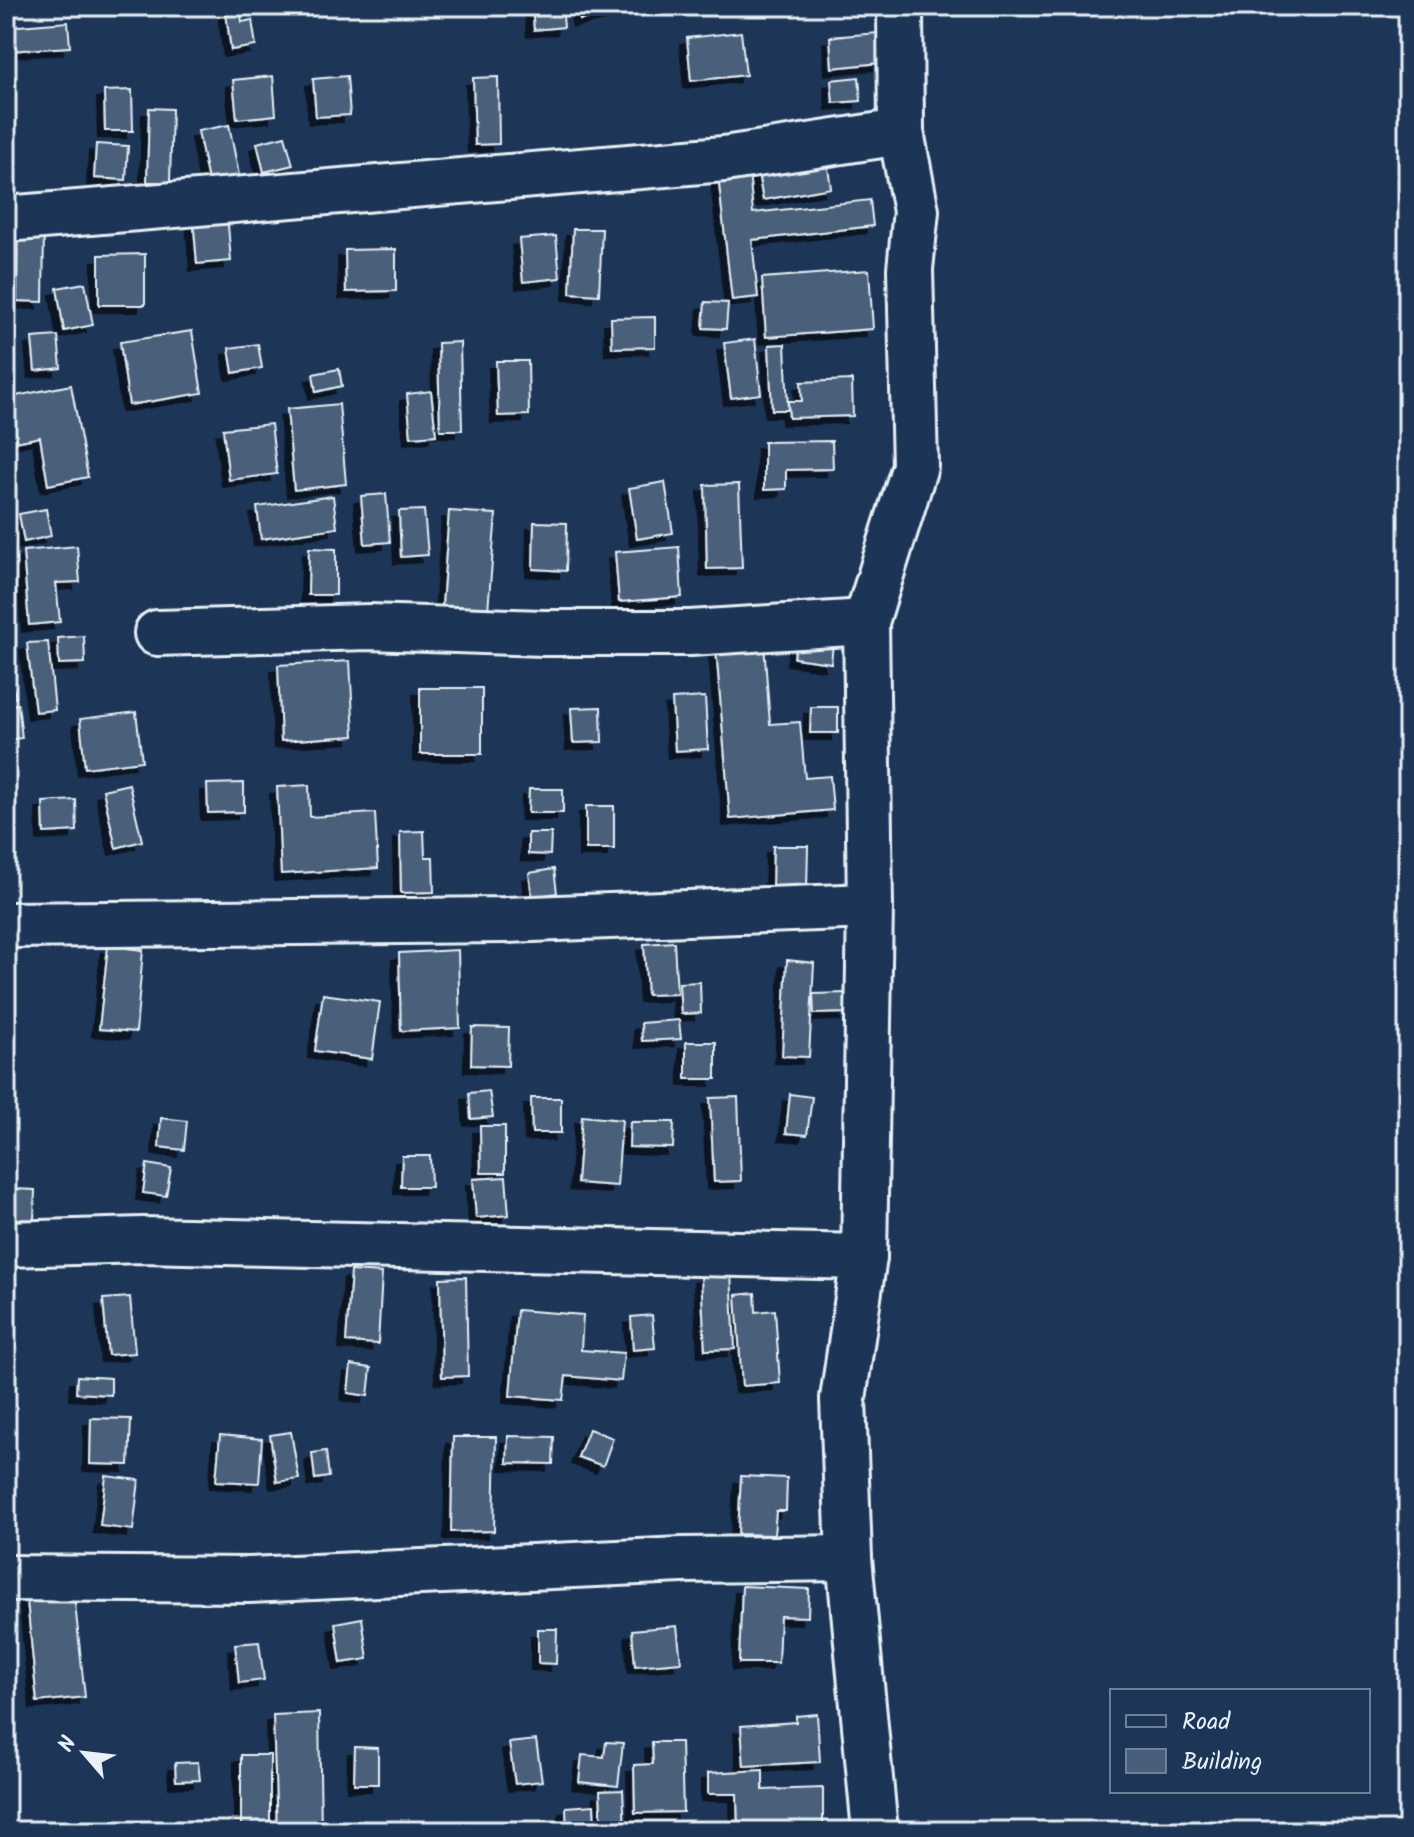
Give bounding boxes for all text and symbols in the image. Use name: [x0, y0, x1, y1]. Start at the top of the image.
legend: [1110, 1689, 1370, 1793]
text: Road: [1182, 1703, 1231, 1742]
north arrow: [44, 1713, 124, 1793]
text: N: [50, 1730, 87, 1759]
text: Building: [1182, 1743, 1262, 1782]

